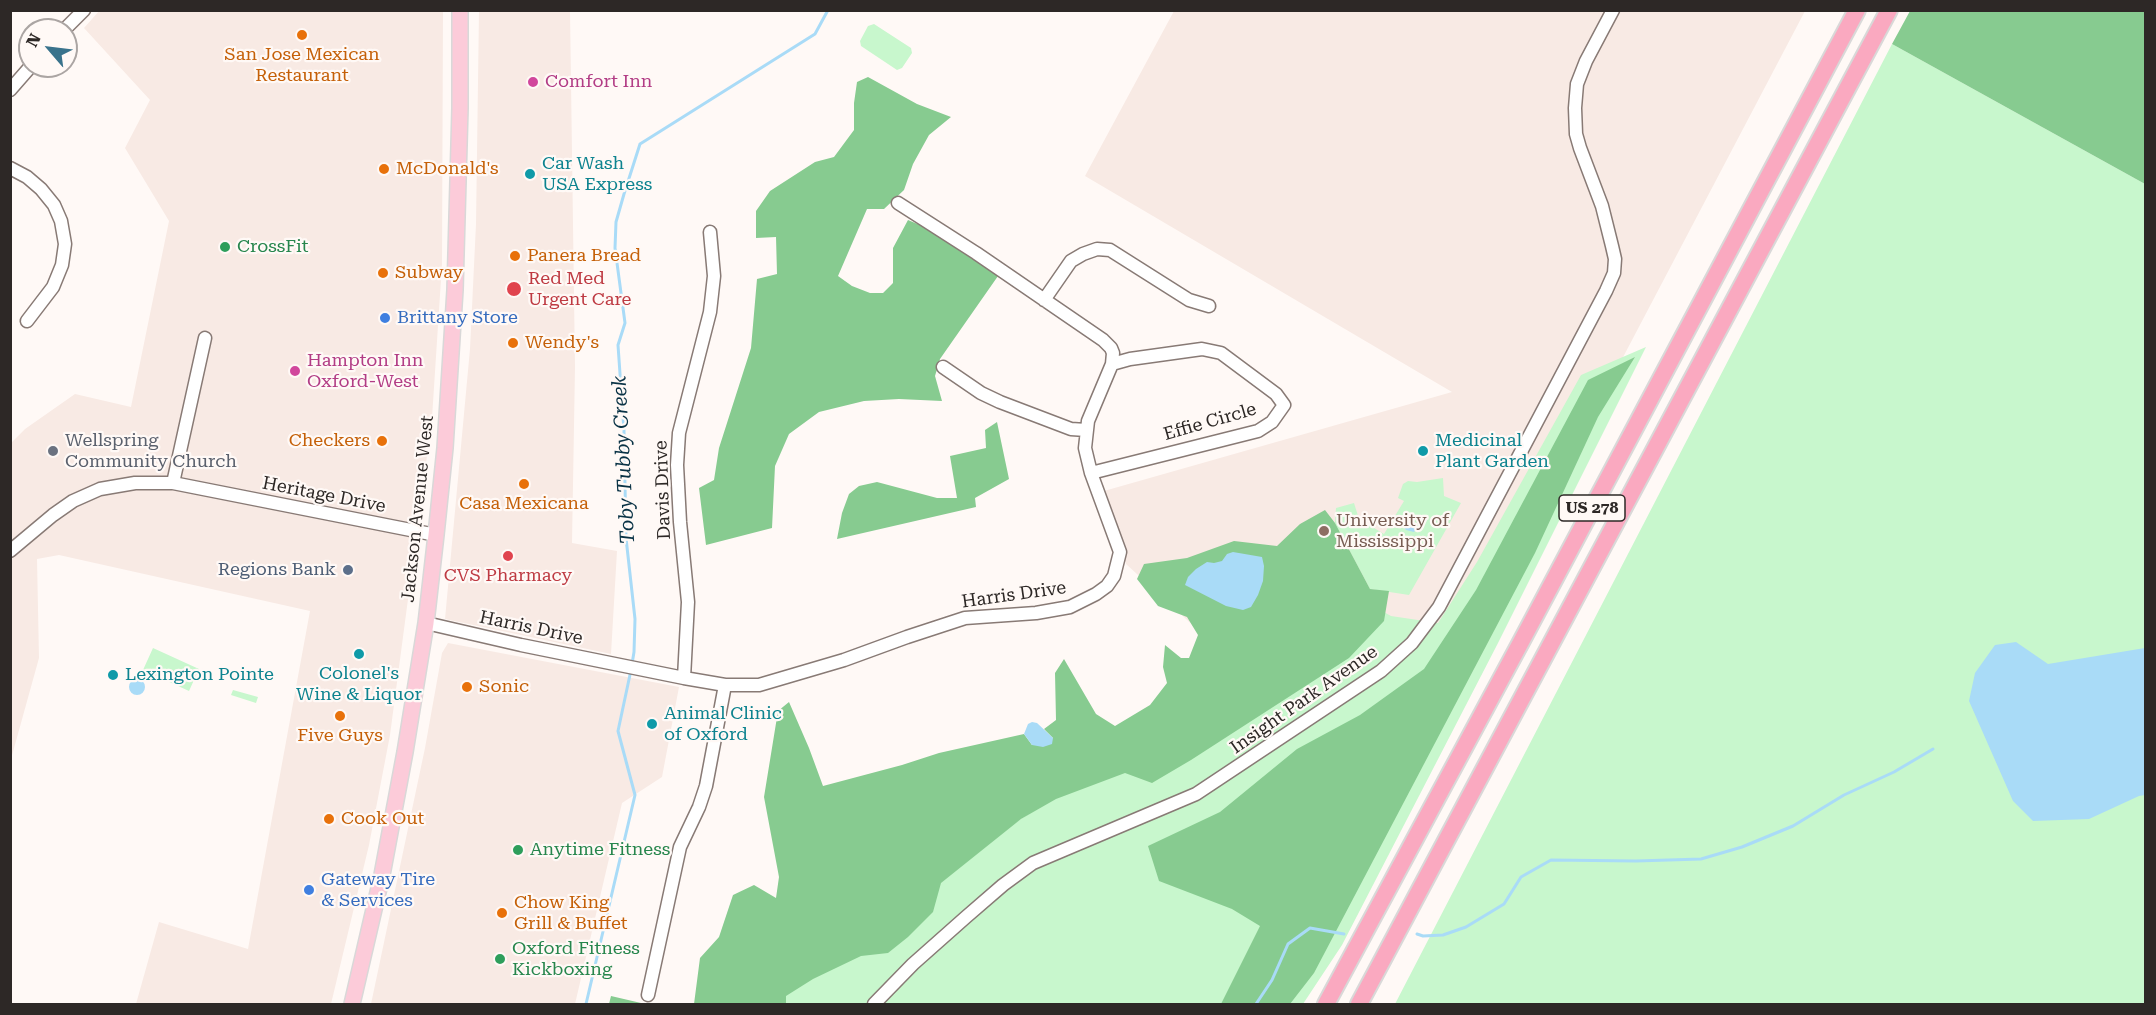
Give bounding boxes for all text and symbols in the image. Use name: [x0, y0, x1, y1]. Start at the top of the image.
north arrow: [18, 18, 78, 78]
marker: San Jose Mexican Restaurant: [295, 28, 309, 42]
text: N: [22, 30, 45, 50]
place label: San Jose Mexican Restaurant: [224, 44, 380, 86]
place label: Comfort Inn: [545, 71, 652, 93]
marker: Comfort Inn: [526, 75, 540, 89]
place label: Car Wash USA Express: [542, 153, 652, 195]
place label: McDonald's: [396, 158, 499, 180]
marker: McDonald's: [377, 162, 391, 176]
marker: Car Wash USA Express: [523, 167, 537, 181]
place label: CrossFit: [237, 236, 309, 258]
marker: CrossFit: [218, 240, 232, 254]
place label: Panera Bread: [527, 245, 641, 267]
marker: Panera Bread: [508, 249, 522, 263]
place label: Subway: [395, 262, 463, 284]
marker: Subway: [376, 266, 390, 280]
place label: Red Med Urgent Care: [528, 268, 631, 310]
marker: Red Med Urgent Care: [505, 280, 523, 298]
place label: Brittany Store: [397, 307, 518, 329]
marker: Brittany Store: [378, 311, 392, 325]
place label: Wendy's: [525, 332, 599, 354]
marker: Wendy's: [506, 336, 520, 350]
place label: Hampton Inn Oxford-West: [307, 350, 423, 392]
marker: Hampton Inn Oxford-West: [288, 364, 302, 378]
water label: Toby Tubby Creek: [608, 375, 640, 545]
street label: Effie Circle: [1161, 398, 1259, 446]
street label: Jackson Avenue West: [397, 414, 439, 604]
place label: Wellspring Community Church: [65, 430, 237, 472]
place label: Checkers: [289, 430, 370, 452]
place label: Medicinal Plant Garden: [1435, 430, 1549, 472]
marker: Checkers: [375, 434, 389, 448]
street label: Davis Drive: [650, 440, 676, 540]
marker: Wellspring Community Church: [46, 444, 60, 458]
marker: Medicinal Plant Garden: [1416, 444, 1430, 458]
street label: Heritage Drive: [260, 472, 388, 518]
marker: Casa Mexicana: [517, 477, 531, 491]
place label: Casa Mexicana: [459, 493, 589, 515]
road number: US 278: [1559, 495, 1625, 521]
place label: University of Mississippi: [1336, 510, 1449, 552]
marker: University of Mississippi: [1317, 524, 1331, 538]
marker: CVS Pharmacy: [501, 549, 515, 563]
place label: Regions Bank: [218, 559, 336, 581]
marker: Regions Bank: [341, 563, 355, 577]
place label: CVS Pharmacy: [444, 565, 572, 587]
street label: Harris Drive: [960, 577, 1068, 613]
street label: Harris Drive: [477, 606, 585, 650]
street label: Insight Park Avenue: [1226, 641, 1382, 759]
marker: Colonel's Wine & Liquor: [352, 647, 366, 661]
place label: Colonel's Wine & Liquor: [296, 663, 422, 706]
place label: Lexington Pointe: [125, 664, 274, 686]
marker: Lexington Pointe: [106, 668, 120, 682]
place label: Sonic: [479, 676, 529, 698]
marker: Sonic: [460, 680, 474, 694]
place label: Animal Clinic of Oxford: [664, 703, 782, 746]
marker: Five Guys: [333, 709, 347, 723]
marker: Animal Clinic of Oxford: [645, 717, 659, 731]
place label: Five Guys: [297, 725, 383, 747]
place label: Cook Out: [341, 808, 424, 830]
marker: Cook Out: [322, 812, 336, 826]
place label: Anytime Fitness: [530, 839, 670, 861]
marker: Anytime Fitness: [511, 843, 525, 857]
place label: Gateway Tire & Services: [321, 869, 435, 912]
marker: Gateway Tire & Services: [302, 883, 316, 897]
place label: Chow King Grill & Buffet: [514, 892, 628, 934]
marker: Chow King Grill & Buffet: [495, 906, 509, 920]
place label: Oxford Fitness Kickboxing: [512, 938, 640, 980]
marker: Oxford Fitness Kickboxing: [493, 952, 507, 966]

